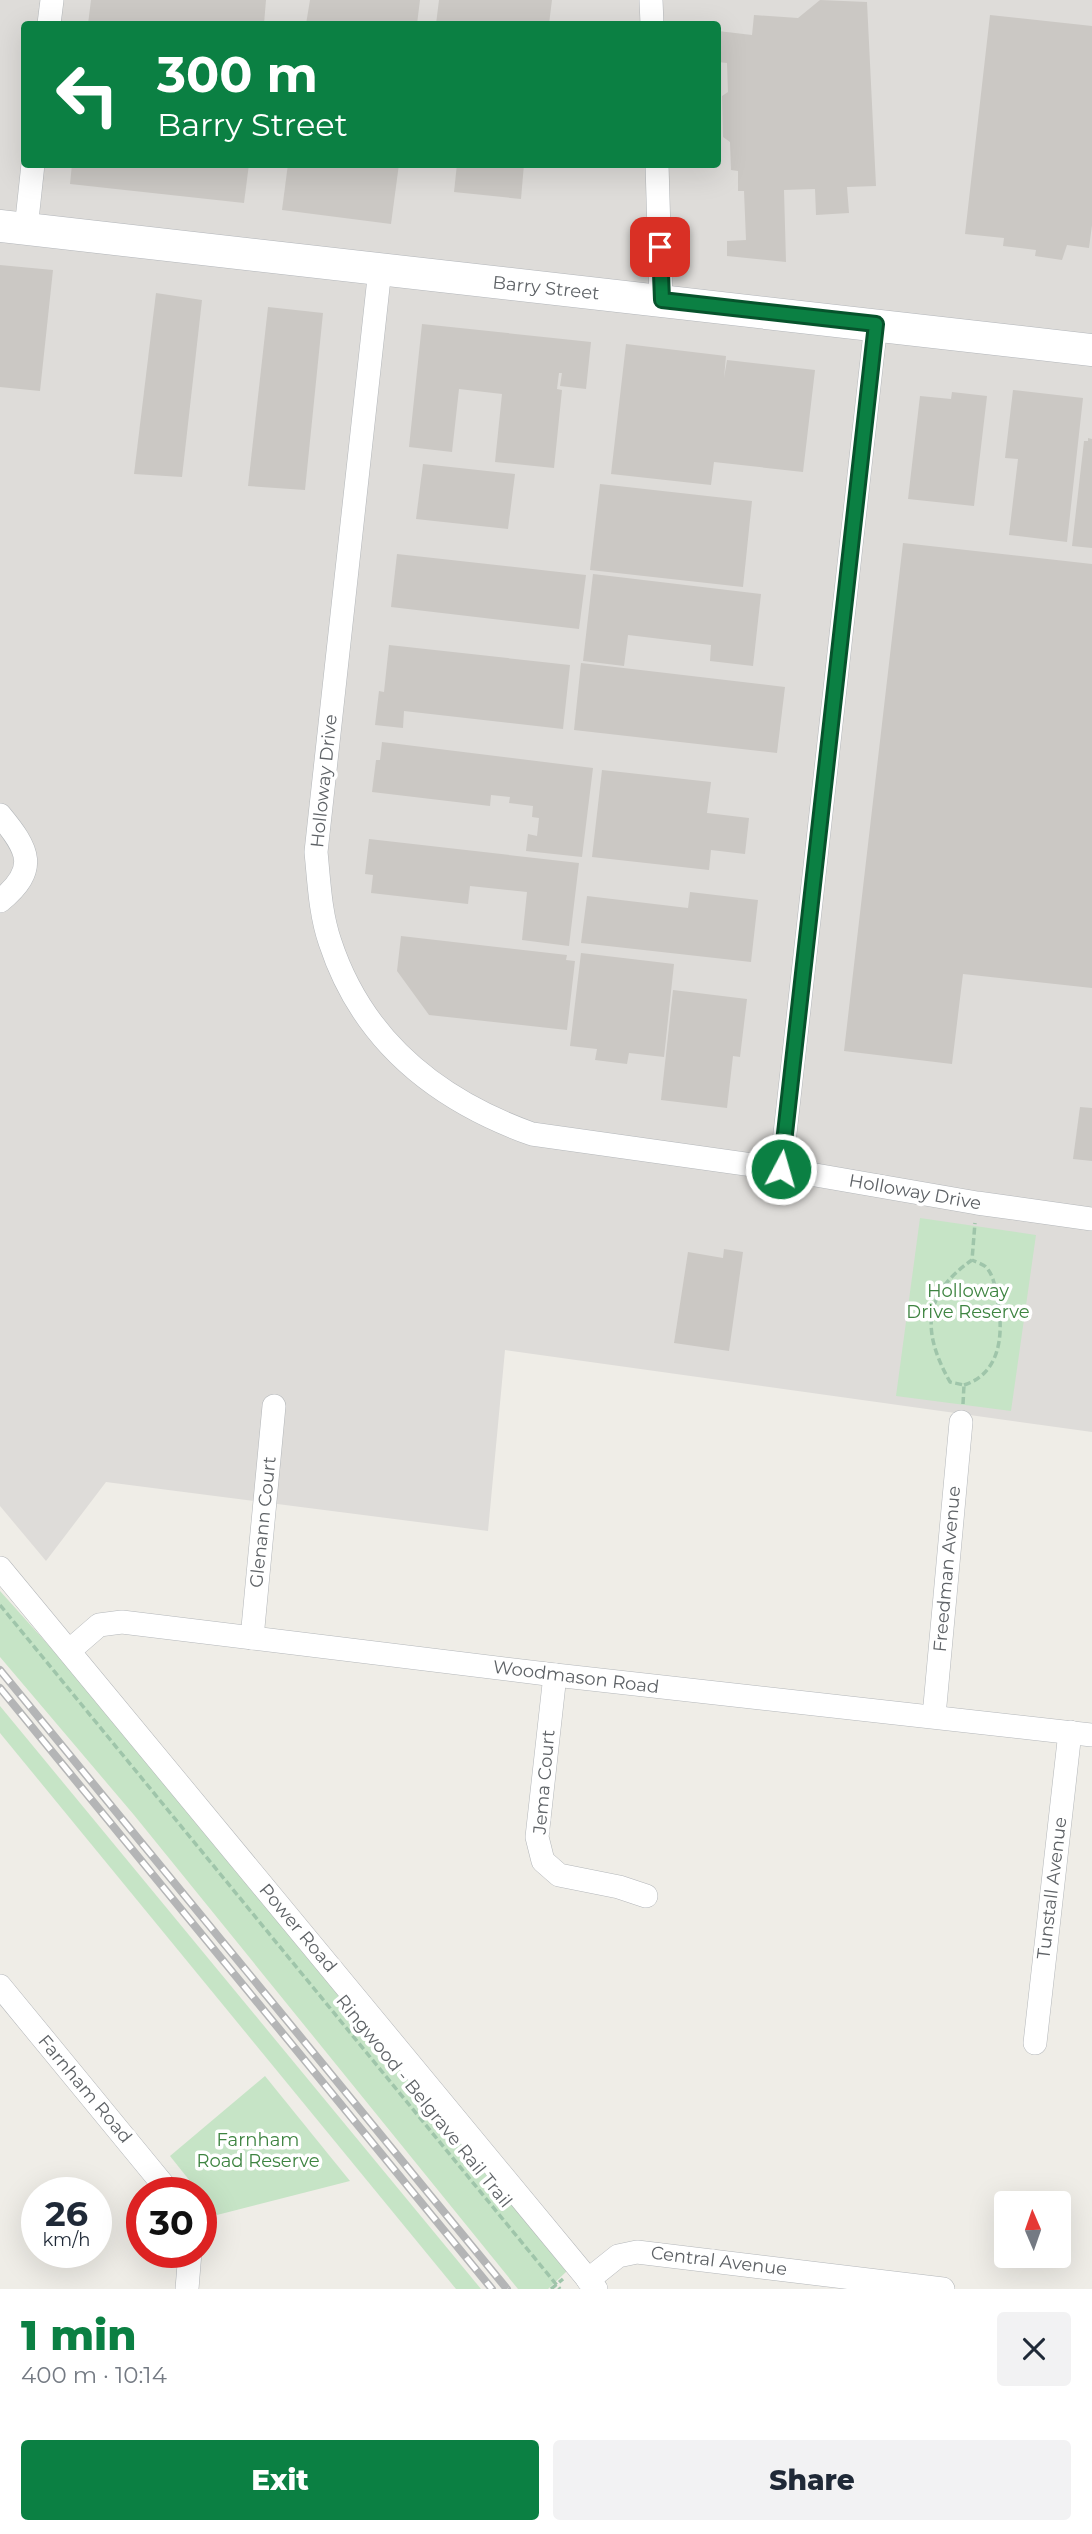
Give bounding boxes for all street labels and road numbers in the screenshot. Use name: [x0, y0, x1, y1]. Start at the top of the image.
street label: Barry Street: [492, 271, 600, 305]
street label: Holloway Drive: [306, 713, 342, 849]
street label: Holloway Drive: [847, 1170, 983, 1214]
street label: Glenann Court: [245, 1455, 281, 1589]
street label: Freedman Avenue: [929, 1485, 965, 1653]
street label: Woodmason Road: [492, 1656, 660, 1698]
street label: Jema Court: [528, 1729, 560, 1836]
street label: Tunstall Avenue: [1032, 1816, 1072, 1960]
street label: Power Road: [254, 1879, 342, 1977]
street label: Ringwood - Belgrave Rail Trail: [331, 1990, 517, 2212]
street label: Farnham Road: [33, 2030, 137, 2148]
street label: Central Avenue: [650, 2242, 789, 2280]

